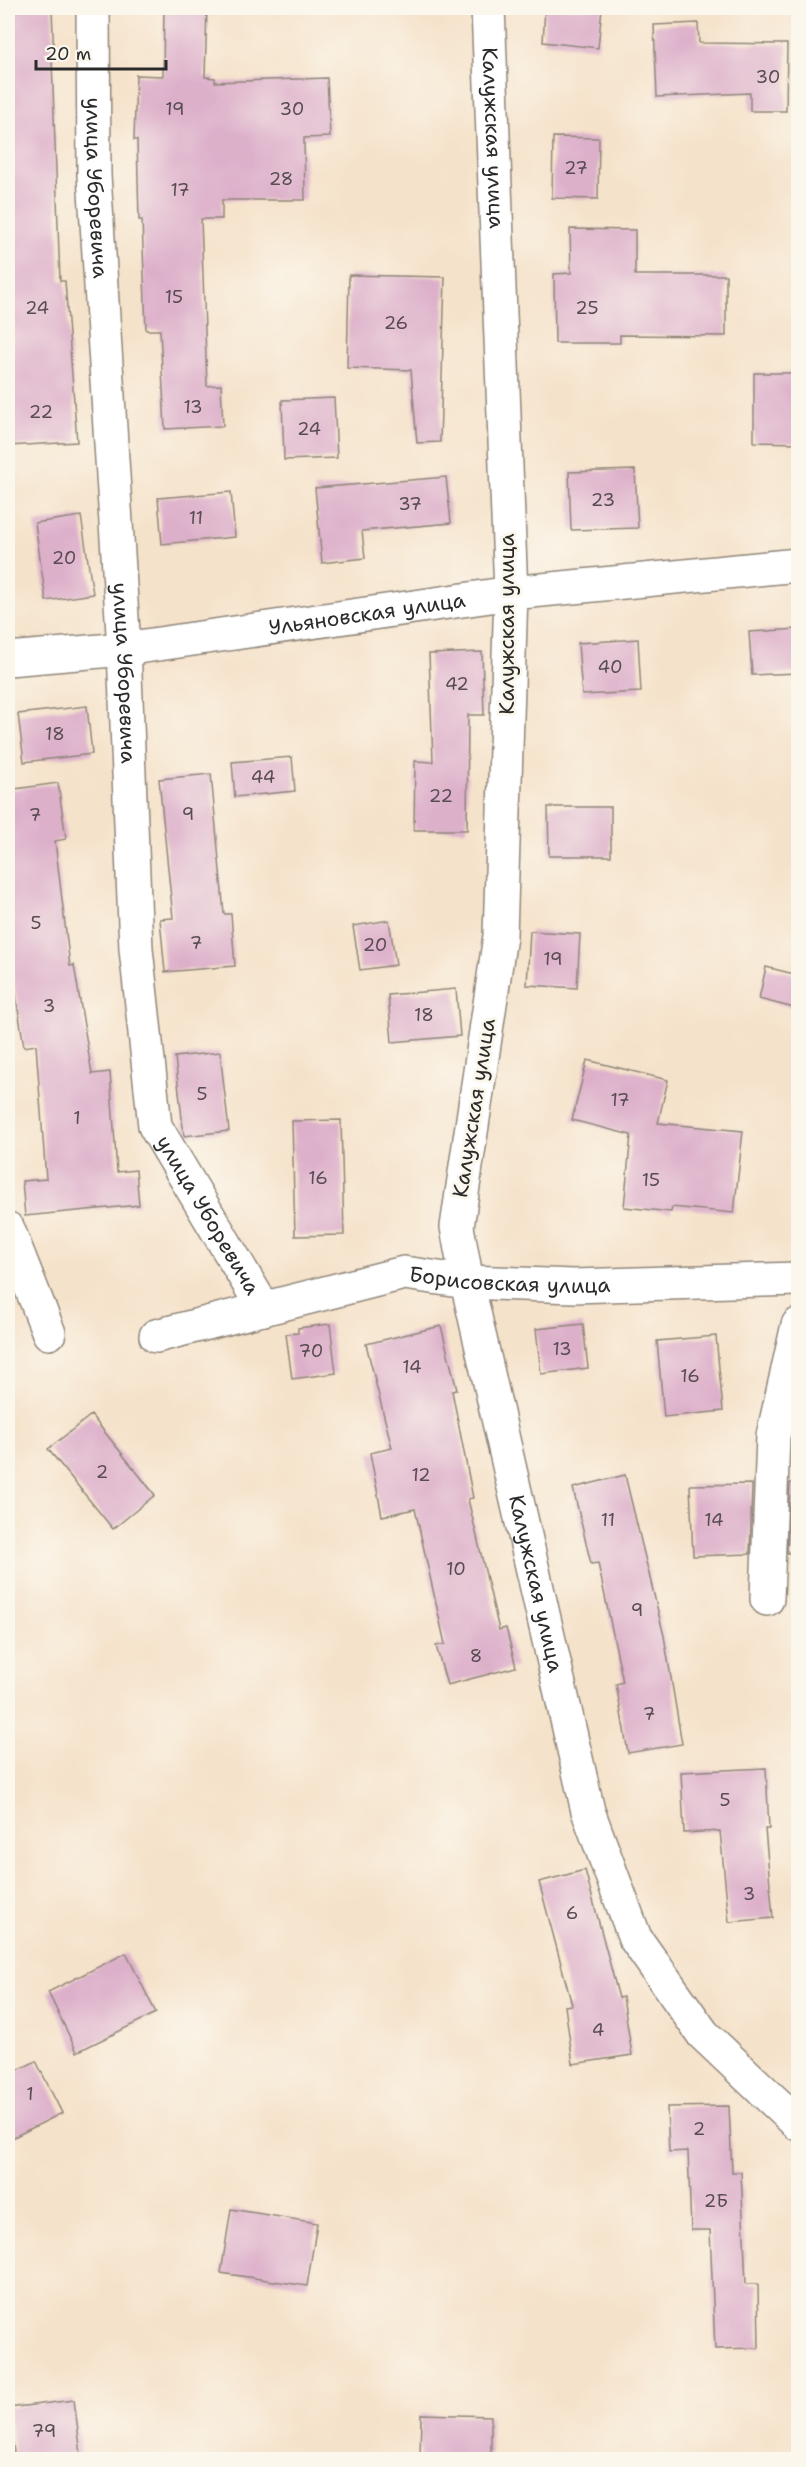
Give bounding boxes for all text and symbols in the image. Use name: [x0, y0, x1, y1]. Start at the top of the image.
scale bar: [36, 33, 166, 71]
text: 20 m: [45, 42, 91, 66]
street label: Калужская улица: [476, 47, 511, 229]
house number: 30: [756, 65, 780, 89]
street label: улица Уборевича: [80, 97, 115, 279]
house number: 19: [165, 97, 185, 121]
house number: 30: [280, 97, 304, 121]
house number: 27: [564, 156, 588, 180]
house number: 28: [269, 167, 293, 191]
house number: 17: [170, 178, 190, 202]
house number: 15: [165, 285, 183, 309]
house number: 24: [25, 296, 49, 320]
house number: 25: [575, 296, 599, 320]
house number: 26: [384, 311, 408, 335]
house number: 13: [183, 395, 203, 419]
house number: 22: [29, 400, 53, 424]
house number: 24: [297, 417, 321, 441]
house number: 23: [591, 488, 615, 512]
house number: 37: [398, 492, 422, 516]
house number: 11: [189, 506, 203, 530]
street label: Калужская улица: [493, 533, 521, 715]
house number: 20: [52, 546, 76, 570]
street label: улица Уборевича: [106, 582, 143, 764]
street label: Ульяновская улица: [267, 586, 467, 642]
house number: 40: [597, 655, 623, 679]
house number: 42: [445, 672, 469, 696]
house number: 18: [45, 722, 65, 746]
house number: 44: [251, 765, 275, 789]
house number: 22: [429, 784, 453, 808]
house number: 9: [182, 802, 194, 826]
house number: 7: [29, 803, 41, 827]
house number: 5: [30, 911, 42, 935]
house number: 7: [190, 931, 202, 955]
house number: 20: [363, 933, 387, 957]
house number: 19: [543, 947, 563, 971]
house number: 3: [43, 994, 55, 1018]
house number: 18: [414, 1003, 434, 1027]
street label: Калужская улица: [446, 1016, 502, 1200]
house number: 5: [196, 1082, 208, 1106]
house number: 17: [610, 1088, 630, 1112]
house number: 1: [73, 1106, 81, 1130]
street label: улица Уборевича: [150, 1130, 266, 1300]
house number: 16: [308, 1166, 328, 1190]
house number: 15: [642, 1168, 660, 1192]
street label: Борисовская улица: [407, 1260, 611, 1300]
house number: 13: [552, 1337, 572, 1361]
house number: 70: [299, 1339, 323, 1363]
house number: 14: [402, 1355, 422, 1379]
house number: 16: [680, 1364, 700, 1388]
house number: 2: [96, 1460, 108, 1484]
house number: 12: [411, 1463, 431, 1487]
street label: Калужская улица: [502, 1492, 570, 1675]
house number: 11: [601, 1508, 615, 1532]
house number: 14: [704, 1508, 724, 1532]
house number: 10: [446, 1557, 466, 1581]
house number: 9: [631, 1598, 643, 1622]
house number: 8: [470, 1644, 482, 1668]
house number: 7: [643, 1702, 655, 1726]
house number: 5: [719, 1788, 731, 1812]
house number: 3: [743, 1882, 755, 1906]
house number: 6: [566, 1901, 578, 1925]
house number: 4: [592, 2018, 604, 2042]
house number: 1: [26, 2082, 34, 2106]
house number: 2: [693, 2117, 705, 2141]
house number: 2Б: [704, 2189, 728, 2213]
house number: 79: [32, 2419, 56, 2443]

